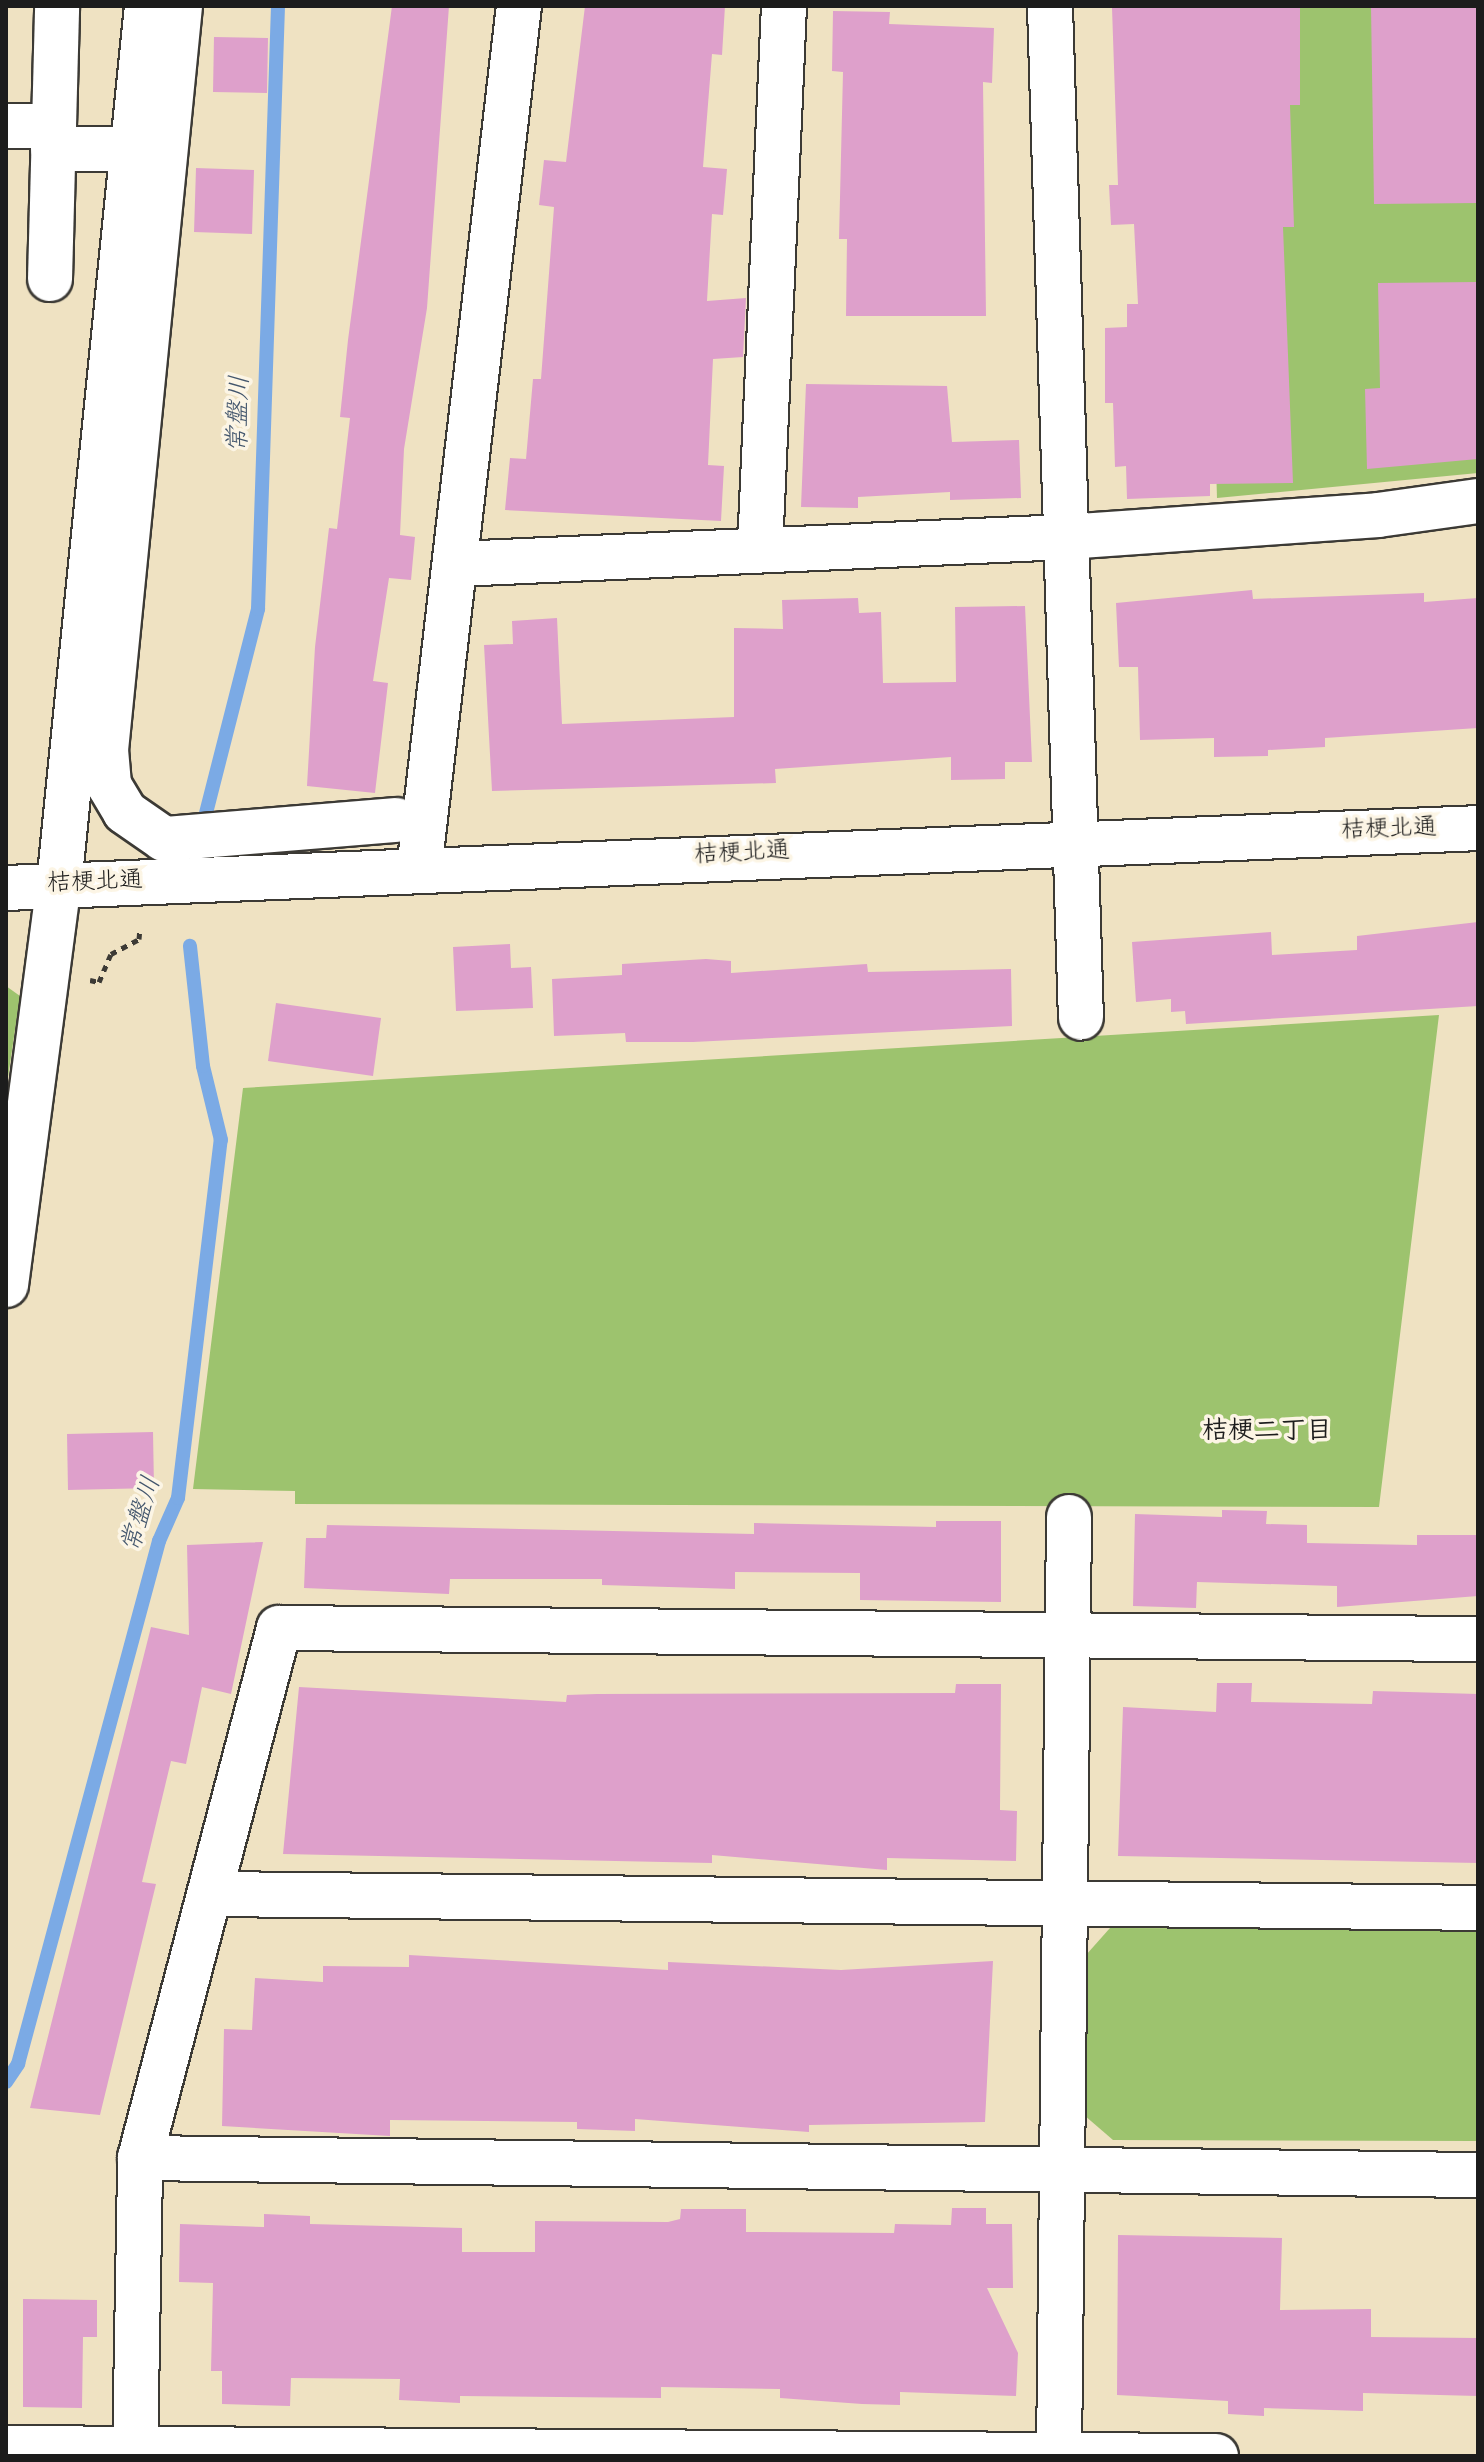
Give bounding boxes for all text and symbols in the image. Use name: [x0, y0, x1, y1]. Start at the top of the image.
water label: 常盤川: [224, 374, 258, 454]
street label: 桔梗北通: [1341, 815, 1437, 847]
street label: 桔梗北通: [693, 838, 791, 872]
street label: 桔梗北通: [47, 868, 143, 900]
district label: 桔梗二丁目: [1202, 1417, 1332, 1449]
water label: 常盤川: [117, 1473, 169, 1557]

